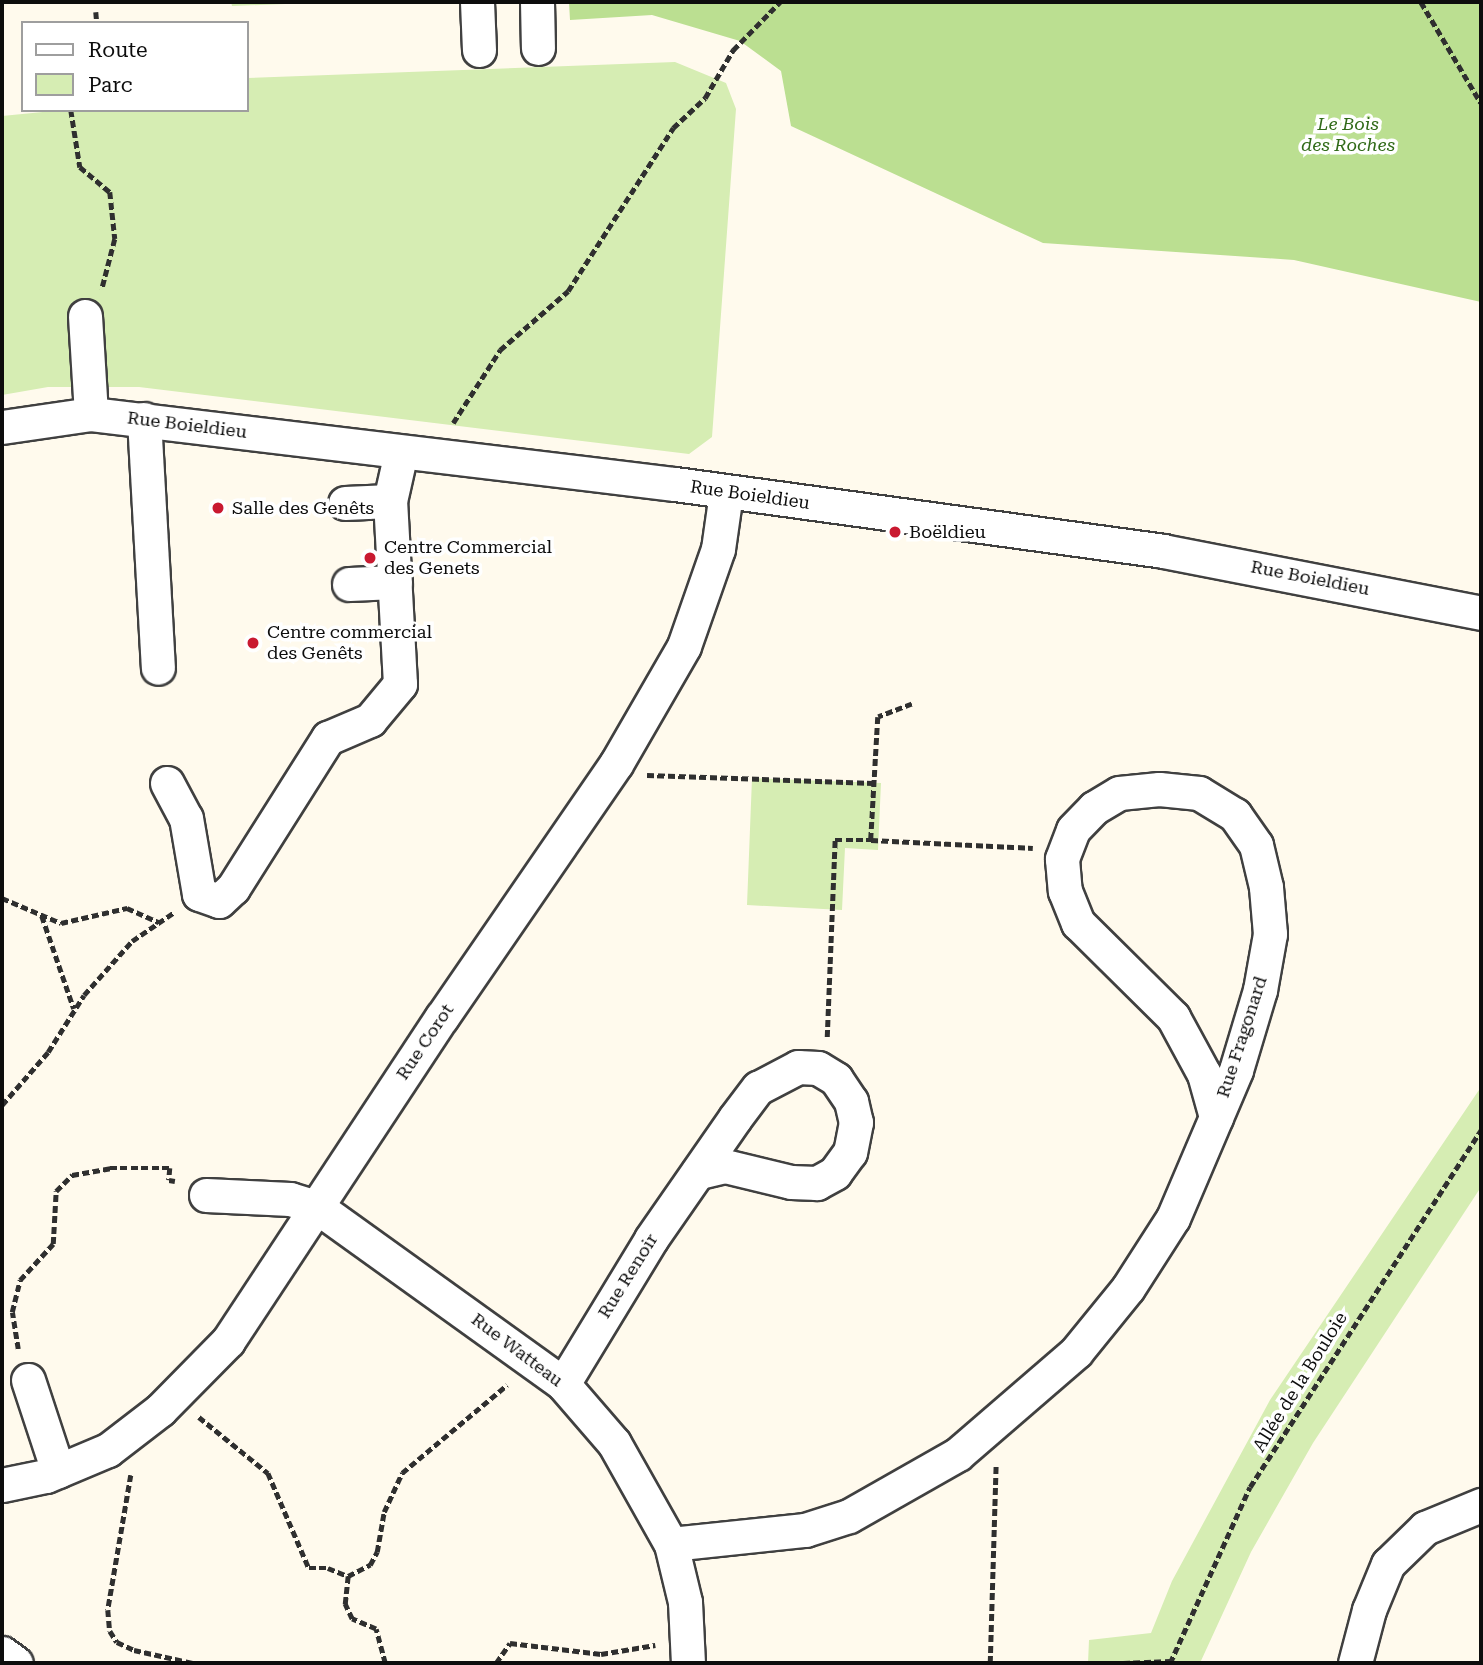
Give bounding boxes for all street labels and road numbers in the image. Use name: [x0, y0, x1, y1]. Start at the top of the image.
street label: Rue Boieldieu: [126, 407, 248, 443]
street label: Rue Boieldieu: [689, 476, 811, 514]
street label: Rue Boieldieu: [1249, 556, 1371, 600]
street label: Rue Fragonard: [1212, 974, 1272, 1100]
street label: Rue Corot: [392, 1000, 458, 1084]
street label: Rue Renoir: [593, 1230, 663, 1322]
street label: Allée de la Bouloie: [1248, 1308, 1352, 1456]
street label: Rue Watteau: [467, 1309, 567, 1391]

